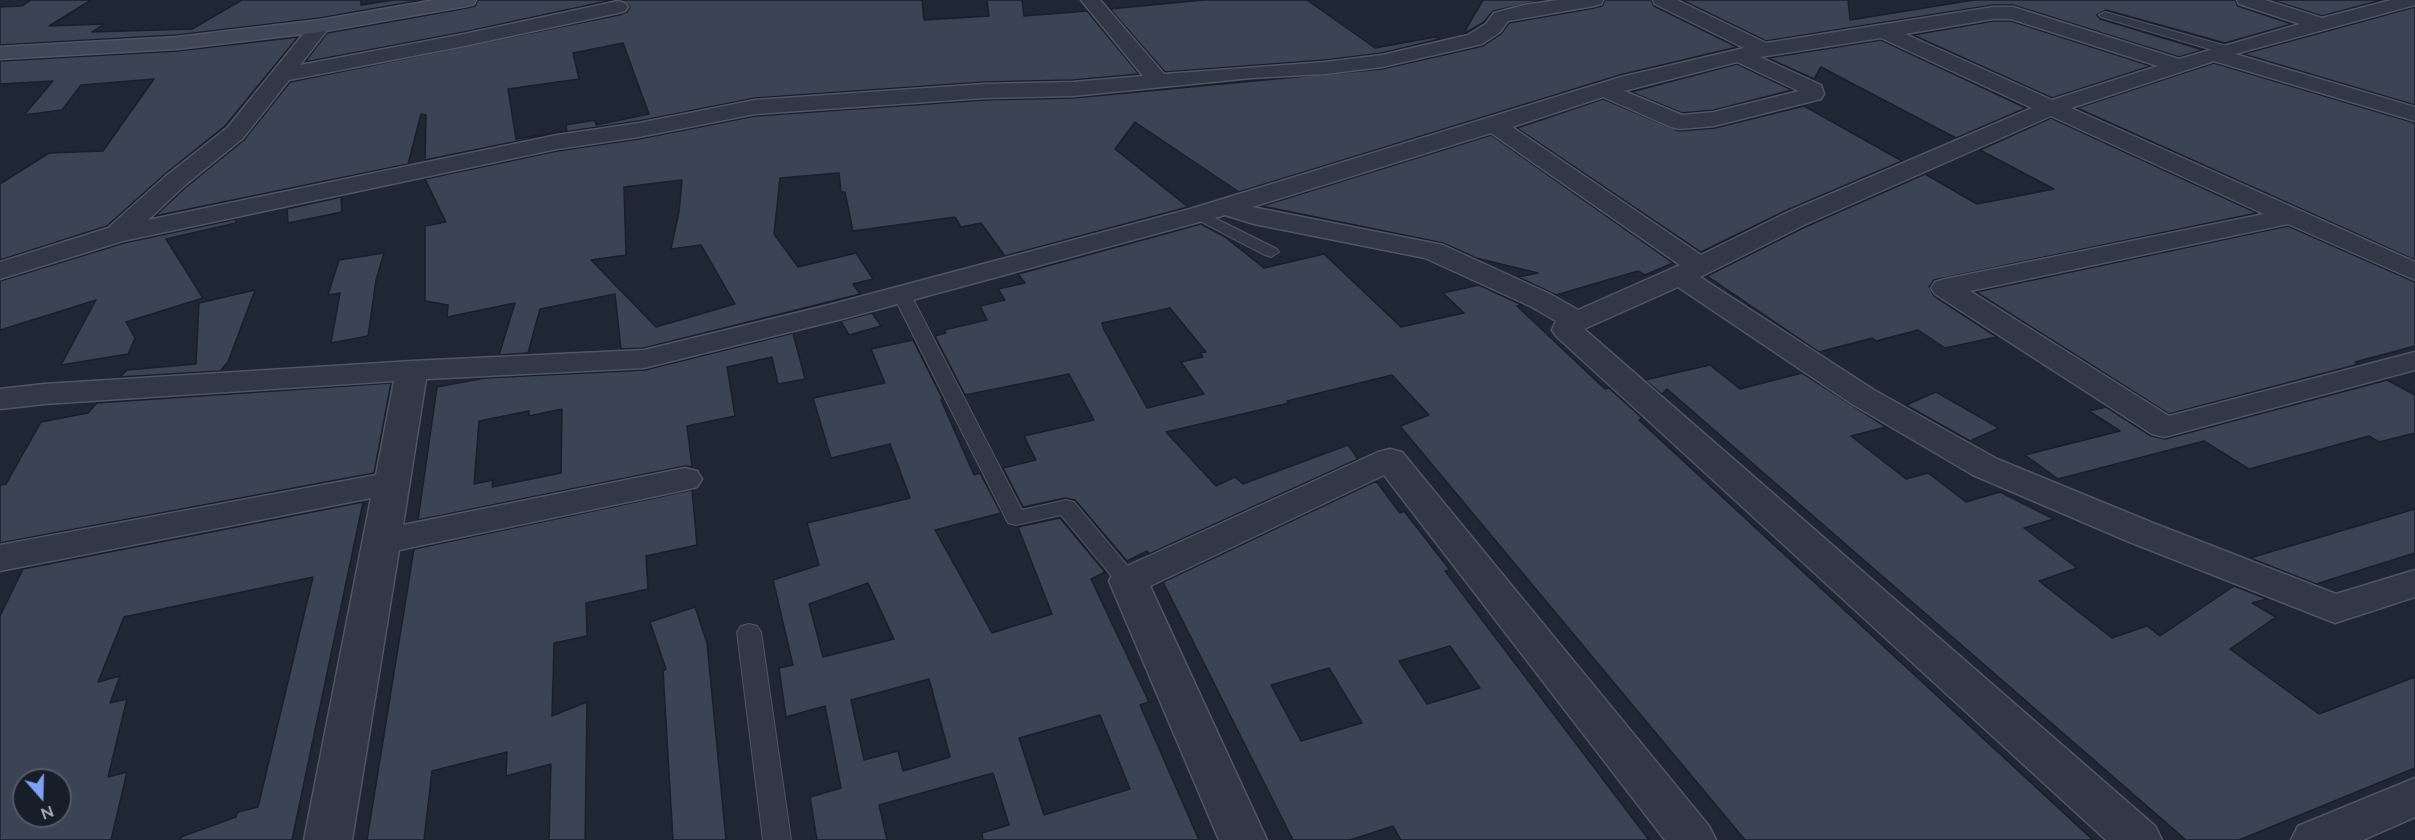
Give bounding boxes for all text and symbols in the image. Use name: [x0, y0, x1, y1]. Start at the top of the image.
north arrow: [12, 768, 72, 828]
text: N: [38, 802, 57, 825]

